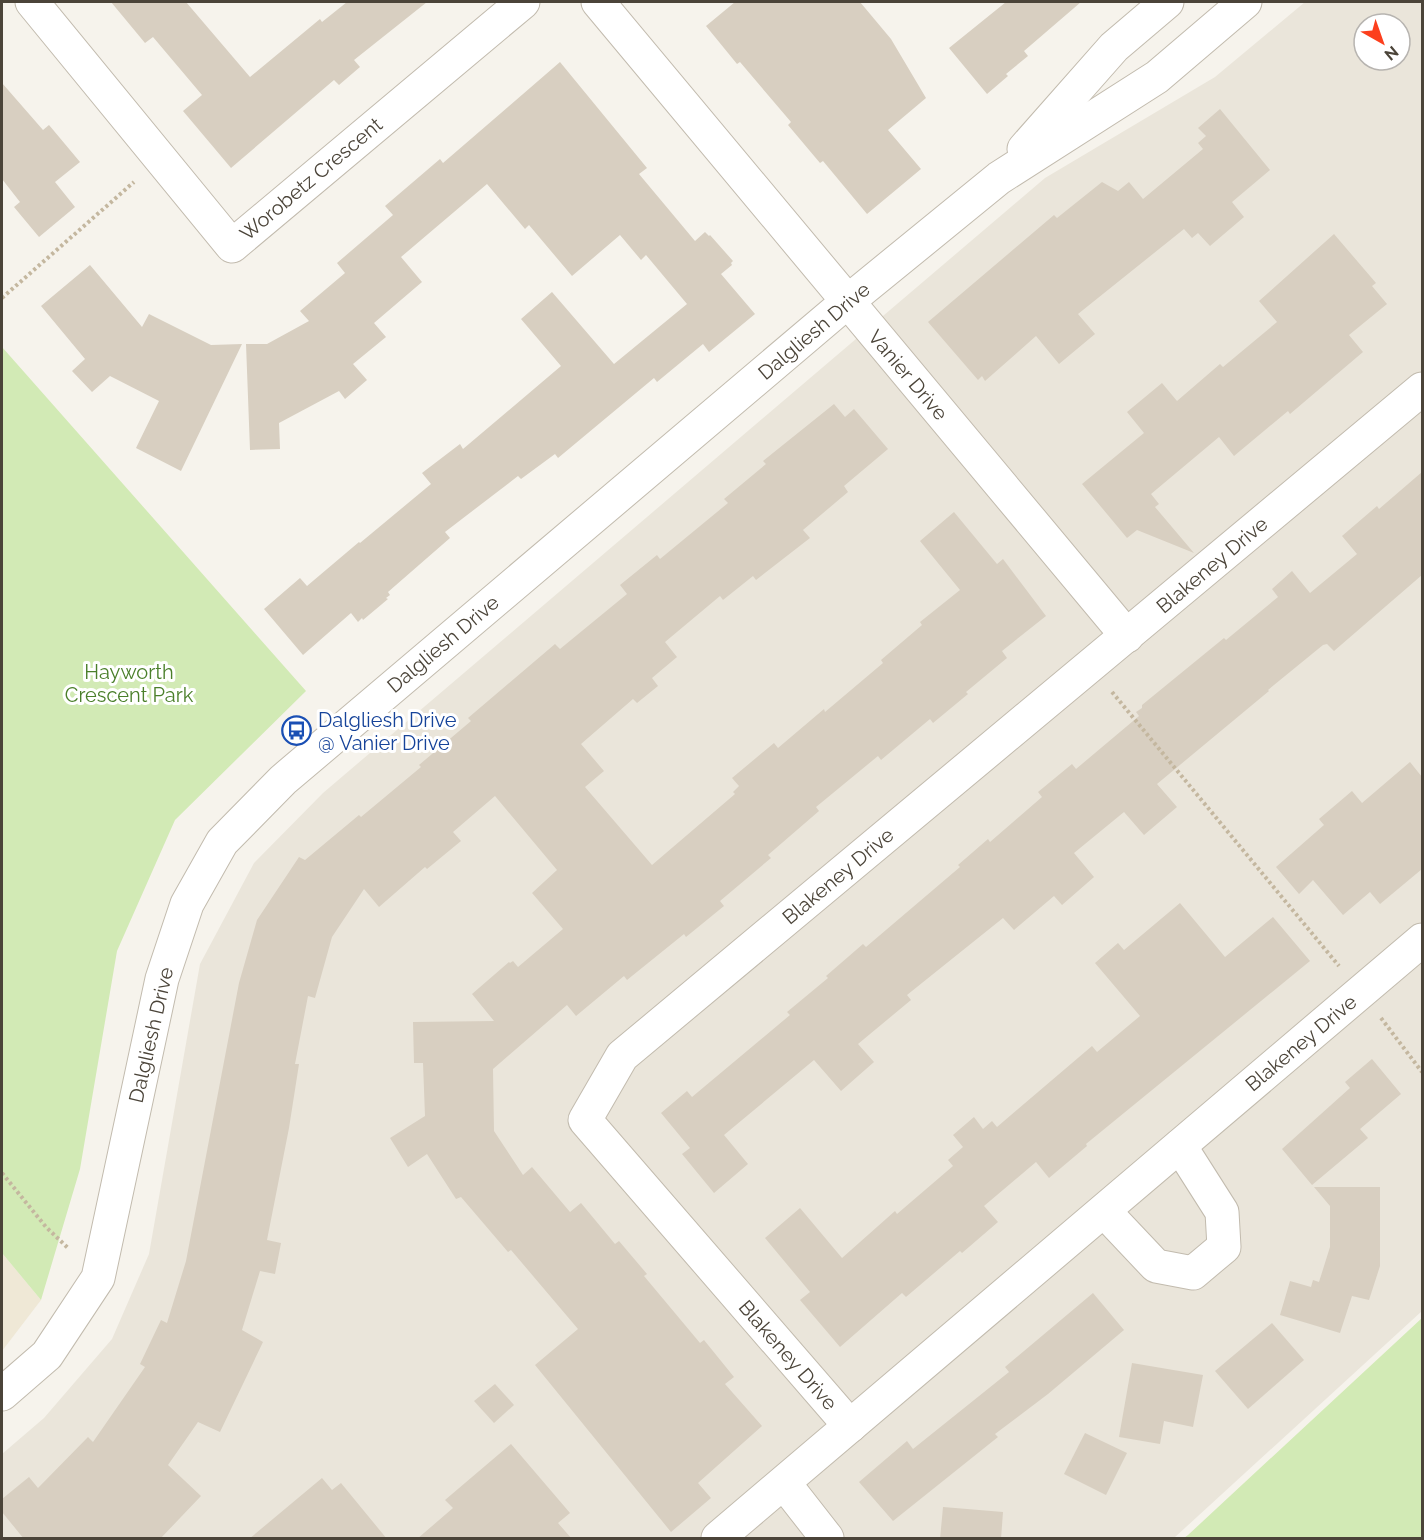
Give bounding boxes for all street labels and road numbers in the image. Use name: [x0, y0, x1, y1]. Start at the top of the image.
street label: Worobetz Crescent: [235, 112, 387, 246]
street label: Dalgliesh Drive: [753, 277, 875, 385]
street label: Vanier Drive: [863, 325, 953, 425]
street label: Blakeney Drive: [1152, 511, 1273, 618]
street label: Dalgliesh Drive: [382, 590, 504, 698]
street label: Blakeney Drive: [778, 822, 899, 929]
street label: Dalgliesh Drive: [124, 965, 178, 1105]
street label: Blakeney Drive: [1241, 989, 1362, 1096]
street label: Blakeney Drive: [734, 1295, 842, 1415]

